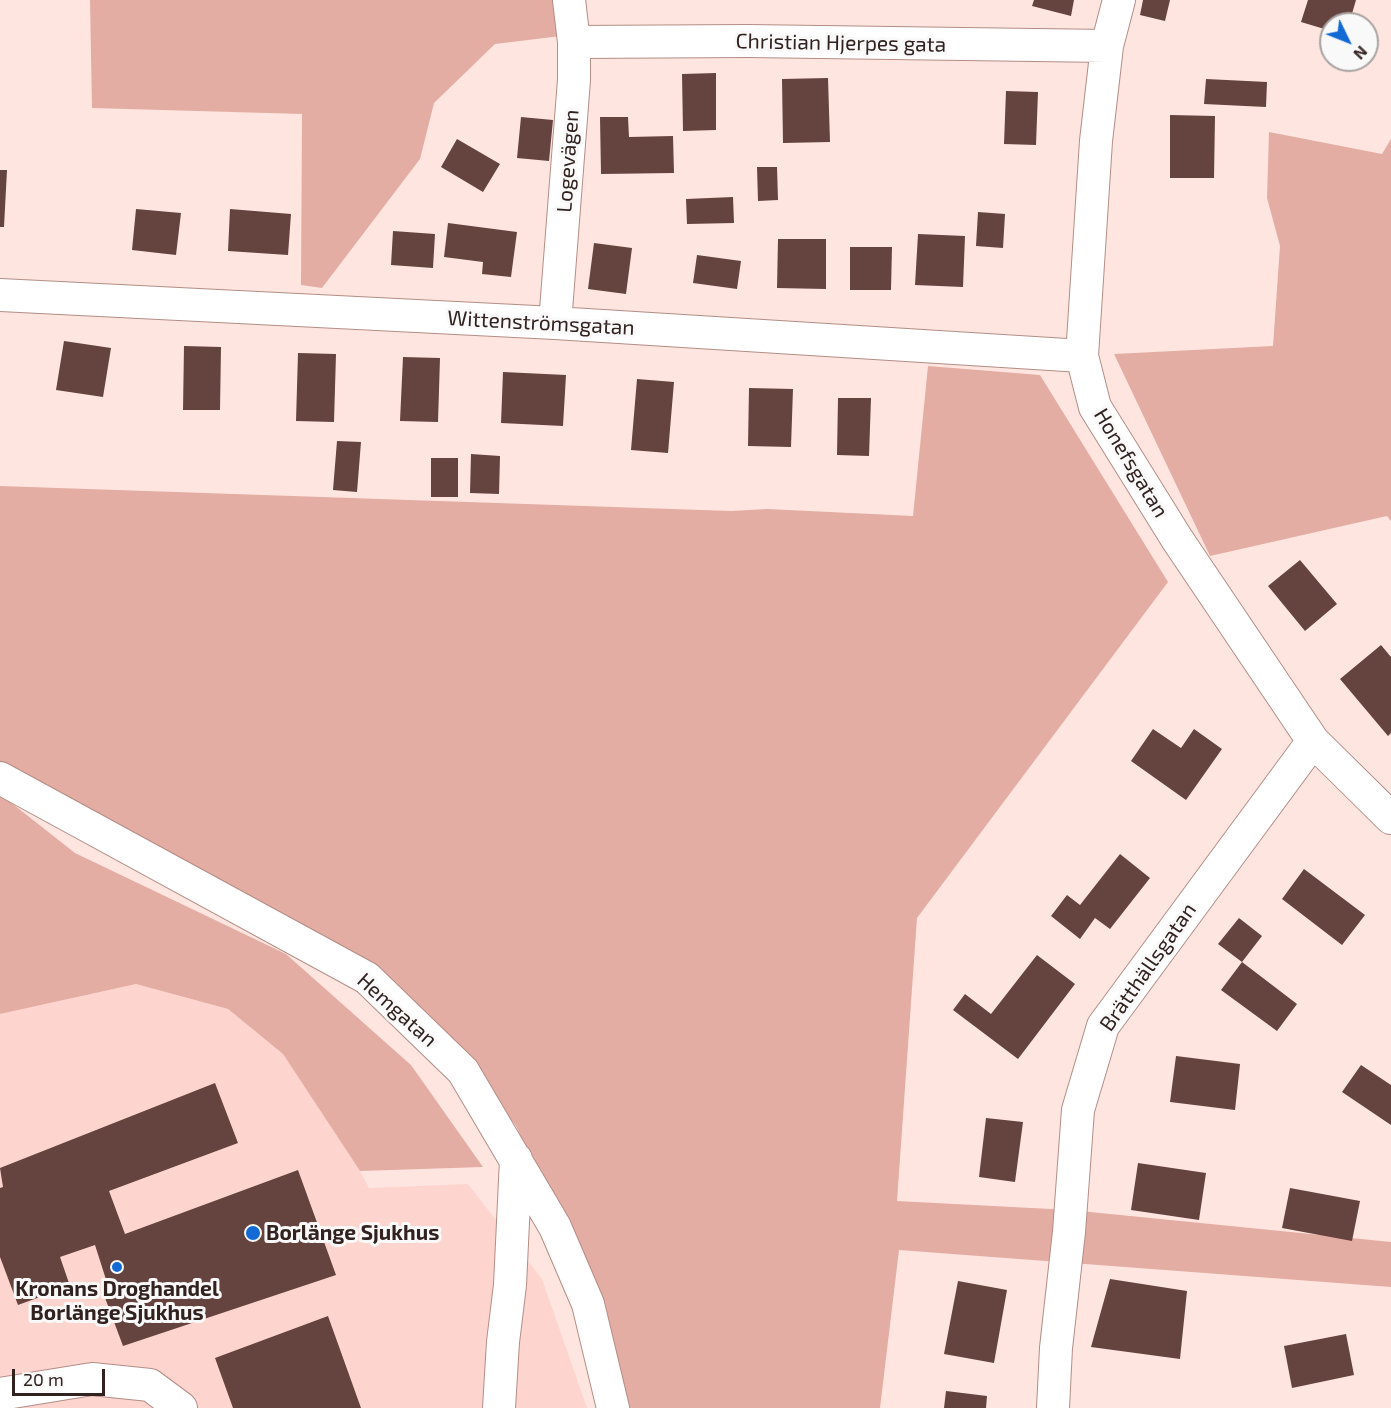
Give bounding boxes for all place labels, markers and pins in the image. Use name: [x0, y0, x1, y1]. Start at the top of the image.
place label: Borlänge Sjukhus: [266, 1220, 439, 1246]
marker: Borlänge Sjukhus: [244, 1224, 262, 1242]
marker: Kronans Droghandel Borlänge Sjukhus: [110, 1260, 124, 1274]
place label: Kronans Droghandel Borlänge Sjukhus: [15, 1276, 219, 1326]

